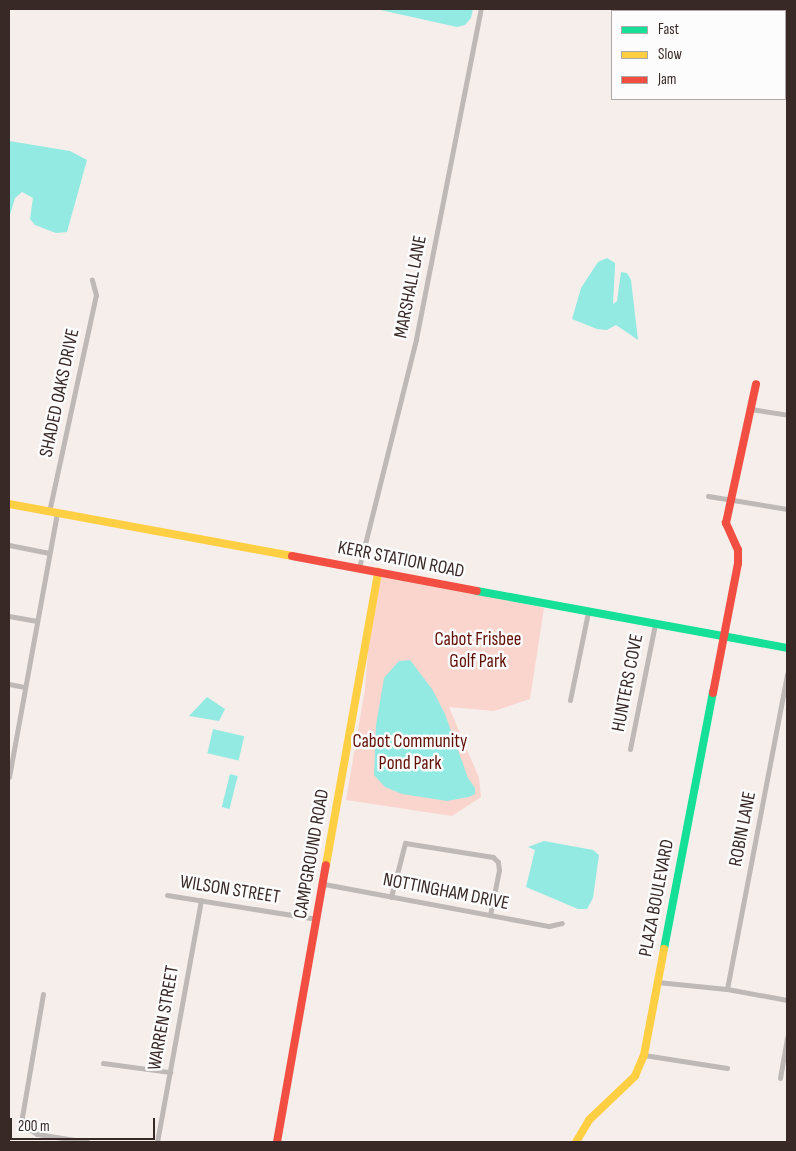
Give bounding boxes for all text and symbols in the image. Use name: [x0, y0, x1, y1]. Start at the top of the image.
legend: [611, 10, 786, 100]
text: Fast: [658, 20, 679, 39]
text: Slow: [658, 45, 682, 64]
text: Jam: [658, 70, 676, 89]
street label: MARSHALL LANE: [390, 234, 432, 340]
street label: SHADED OAKS DRIVE: [35, 327, 85, 459]
street label: KERR STATION ROAD: [336, 537, 466, 583]
park label: Cabot Frisbee Golf Park: [435, 629, 521, 673]
street label: HUNTERS COVE: [607, 632, 649, 734]
park label: Cabot Community Pond Park: [353, 731, 467, 775]
street label: CAMPGROUND ROAD: [289, 787, 335, 921]
street label: ROBIN LANE: [725, 790, 761, 868]
street label: PLAZA BOULEVARD: [634, 837, 680, 959]
street label: NOTTINGHAM DRIVE: [381, 869, 511, 915]
street label: WILSON STREET: [178, 871, 282, 909]
street label: WARREN STREET: [144, 964, 184, 1072]
scale bar: [12, 1108, 158, 1140]
text: 200 m: [18, 1117, 50, 1136]

